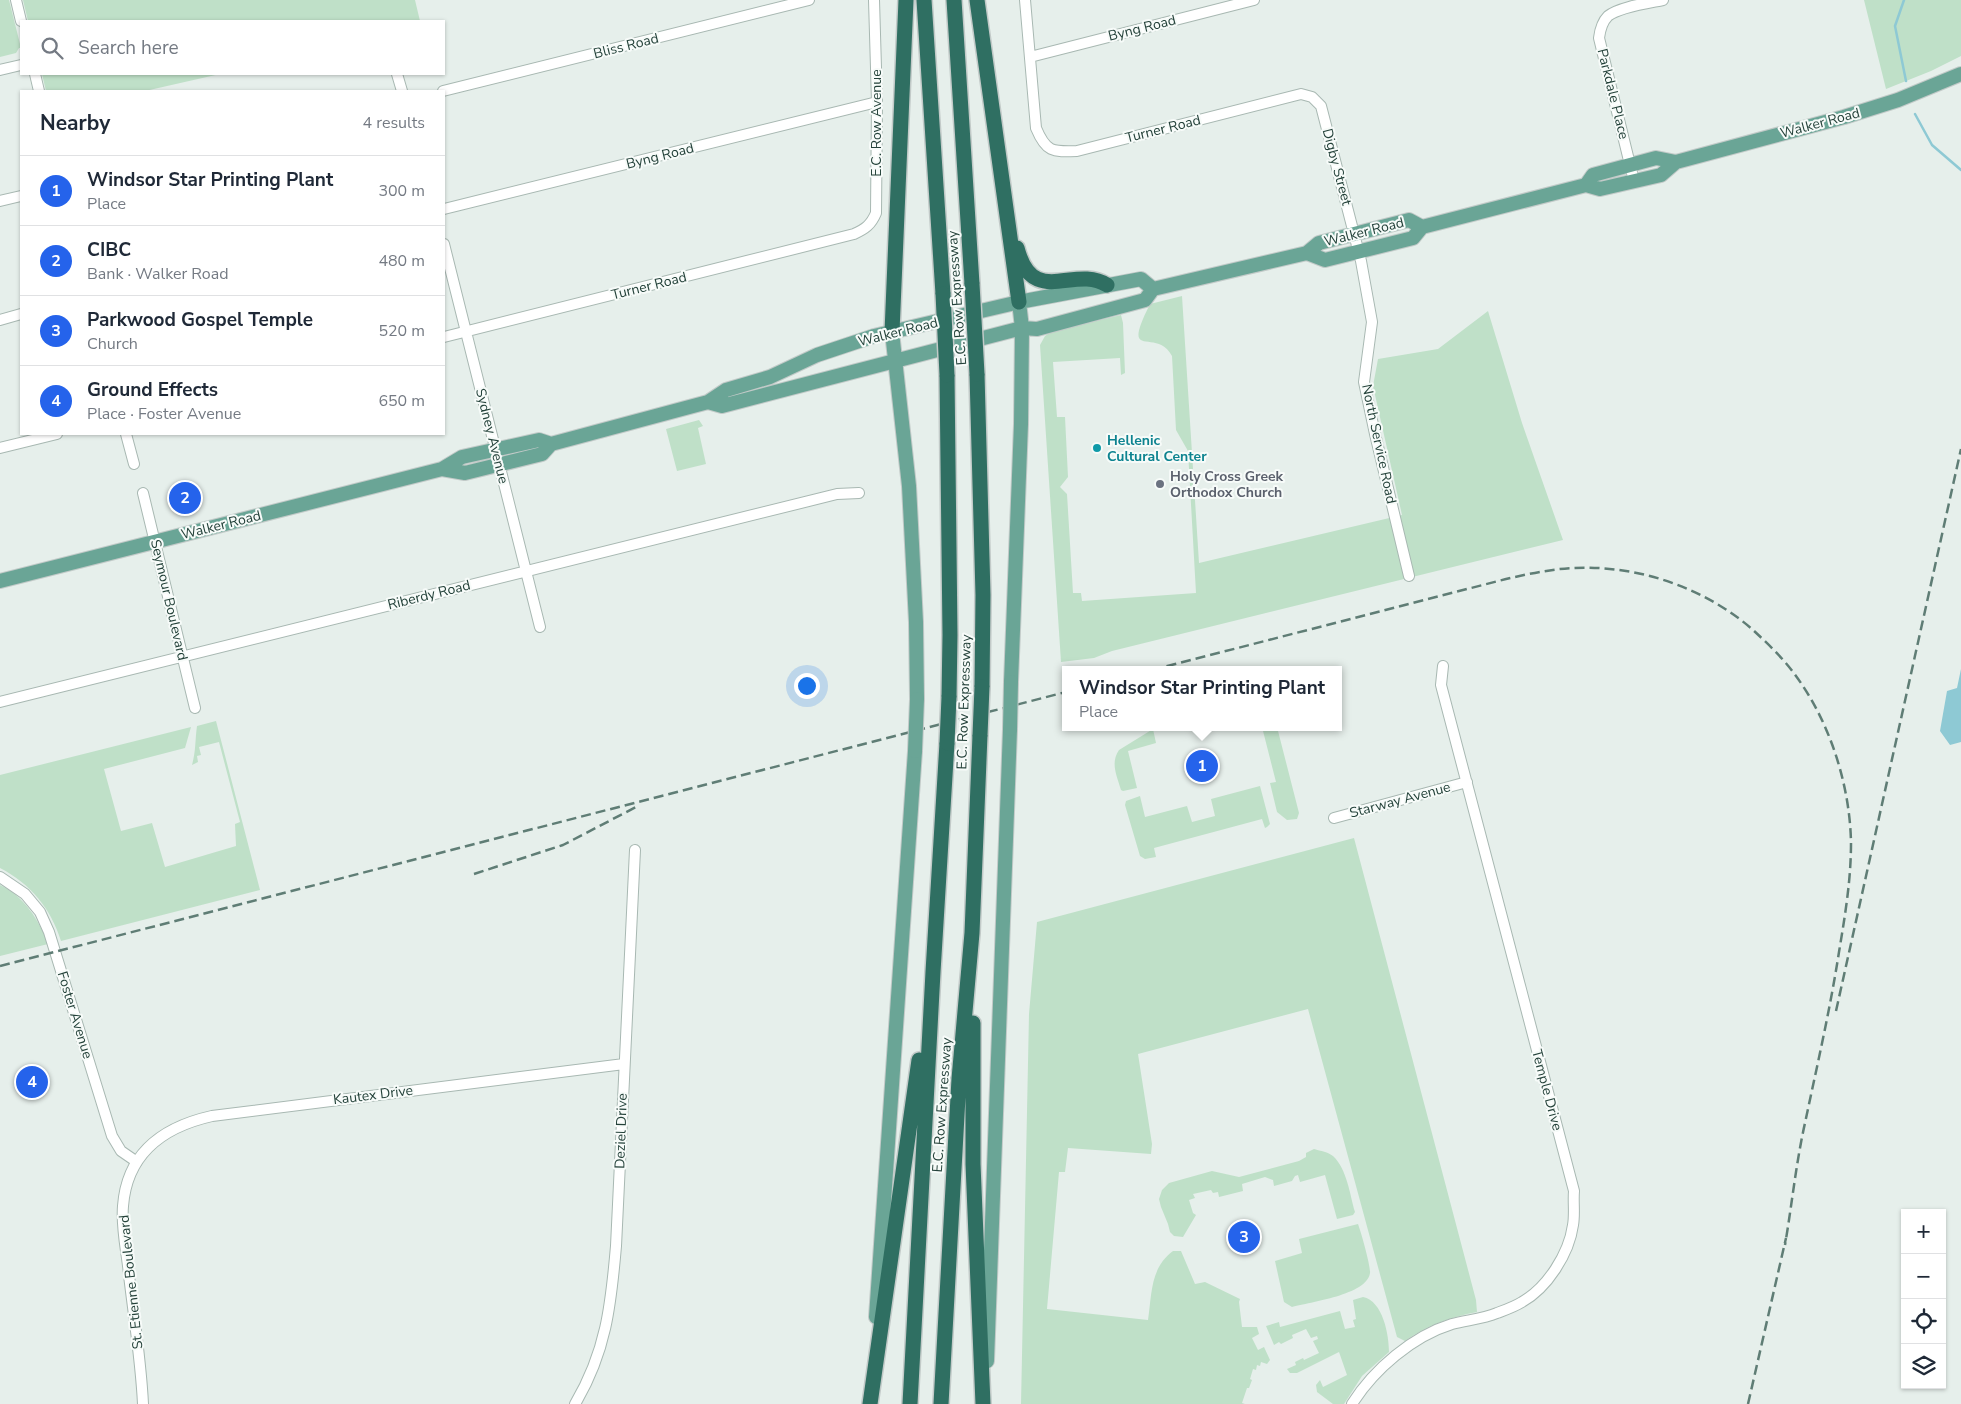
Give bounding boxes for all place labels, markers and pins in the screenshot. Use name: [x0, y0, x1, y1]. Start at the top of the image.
place label: Hellenic Cultural Center: [1107, 431, 1207, 466]
marker: Hellenic Cultural Center: [1091, 442, 1103, 454]
place label: Holy Cross Greek Orthodox Church: [1170, 467, 1284, 502]
marker: Holy Cross Greek Orthodox Church: [1154, 478, 1166, 490]
pin: 2: [169, 479, 201, 517]
pin: 1: [1186, 747, 1218, 785]
pin: 4: [16, 1063, 48, 1101]
pin: 3: [1228, 1218, 1260, 1256]

